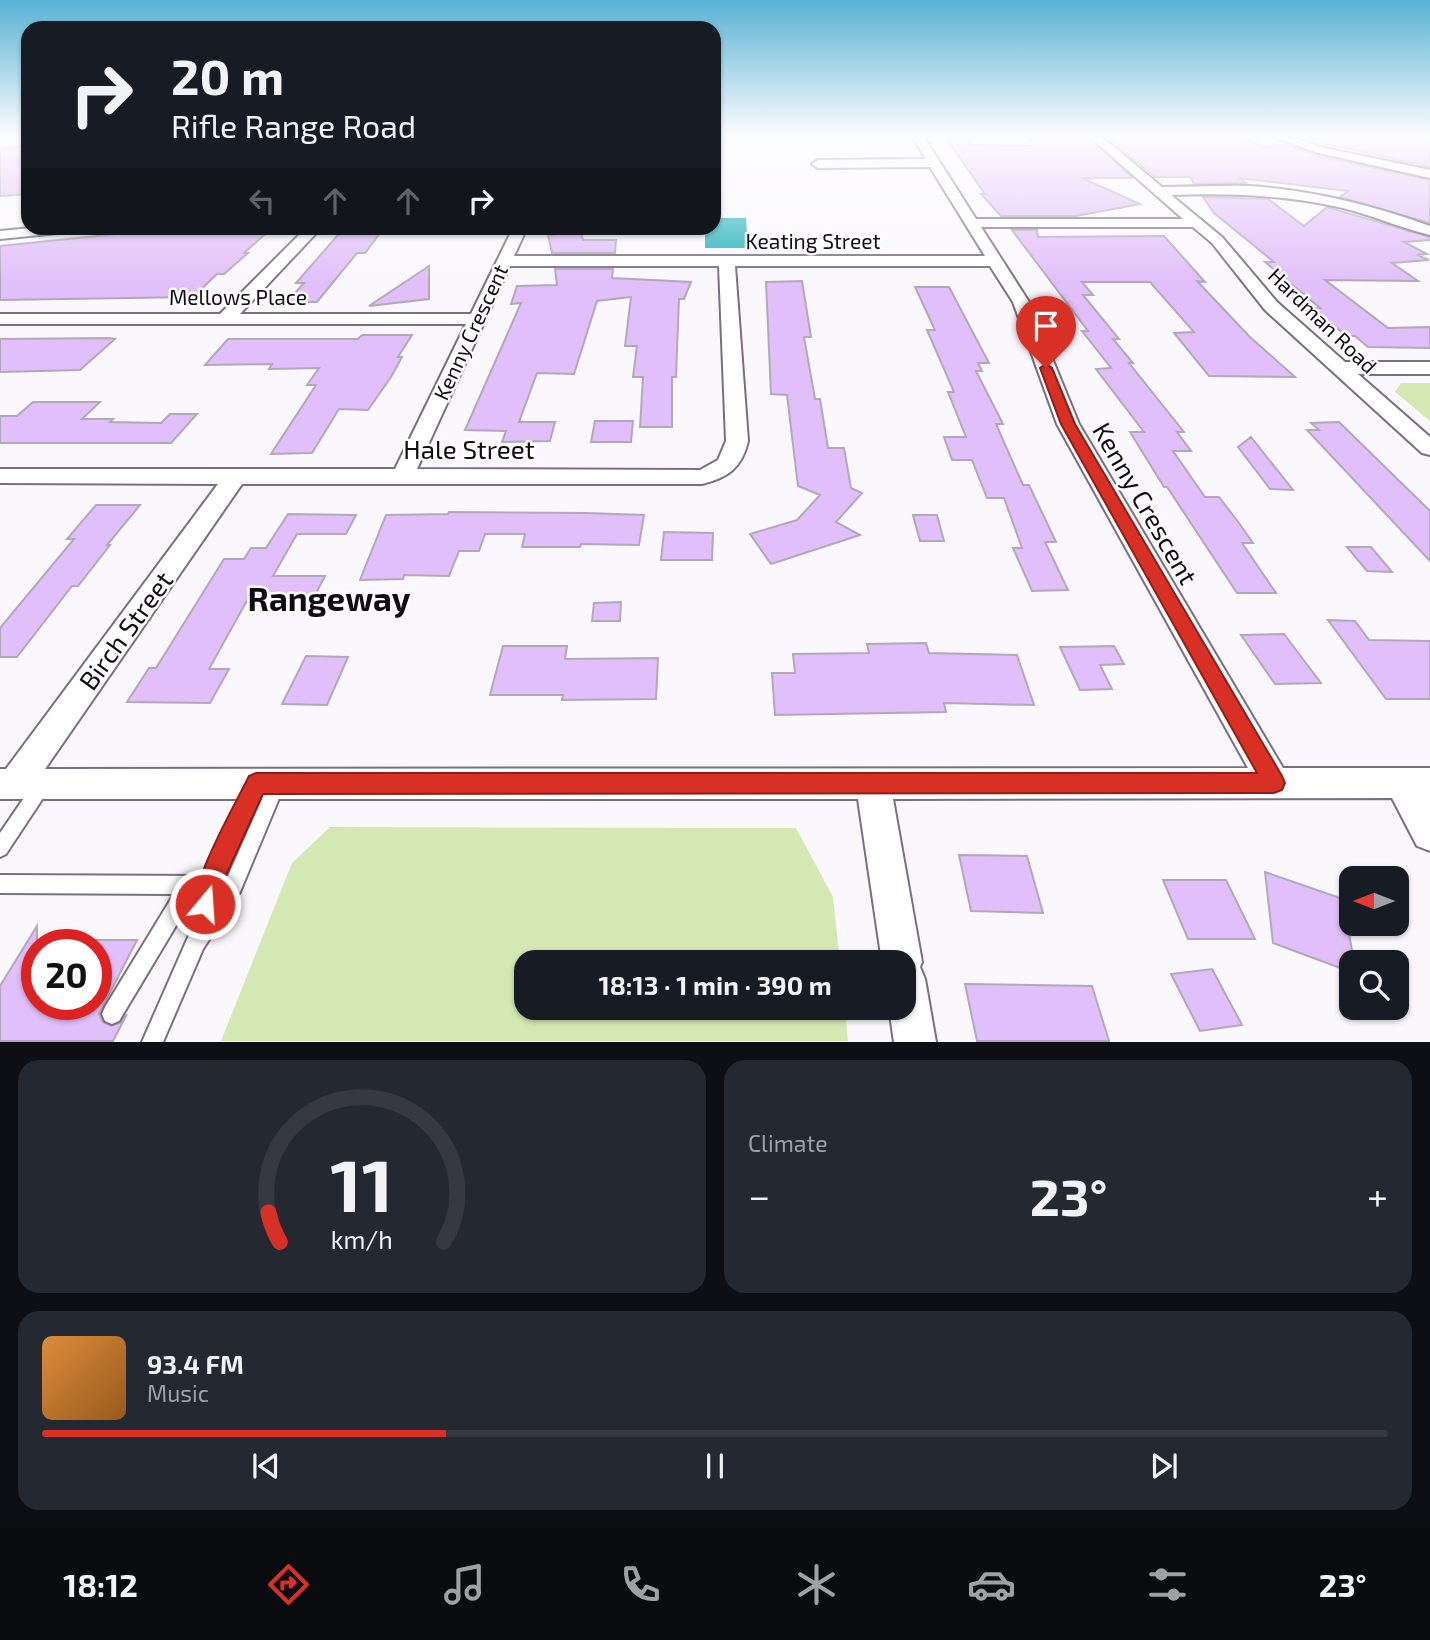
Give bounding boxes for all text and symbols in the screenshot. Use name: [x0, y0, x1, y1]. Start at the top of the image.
text: 20 m: [171, 46, 284, 105]
icon: right: [56, 49, 147, 140]
text: Rifle Range Road: [171, 106, 416, 144]
icon: left: [243, 182, 281, 220]
icon: ahead: [316, 182, 354, 220]
icon: ahead: [389, 182, 427, 220]
icon: right: [462, 182, 500, 220]
street label: Keating Street: [745, 228, 881, 253]
street label: Kenny Crescent: [428, 260, 512, 404]
street label: Hardman Road: [1264, 262, 1382, 378]
street label: Mellows Place: [169, 284, 307, 309]
pin: [1016, 296, 1076, 368]
icon: arrive: [1027, 307, 1065, 345]
street label: Kenny Crescent: [1087, 417, 1205, 590]
street label: Hale Street: [403, 433, 535, 464]
street label: Birch Street: [72, 565, 178, 695]
district label: Rangeway: [248, 578, 411, 618]
north arrow: [1339, 866, 1409, 936]
map controls: [1339, 866, 1409, 1020]
position arrow: [168, 867, 242, 941]
speed limit sign: 20: [21, 929, 112, 1020]
button: search: [1339, 950, 1409, 1020]
text: 18:13 · 1 min · 390 m: [598, 969, 832, 1000]
text: Climate: [748, 1129, 828, 1157]
text: 11: [331, 1140, 393, 1228]
text: 23°: [1030, 1164, 1107, 1226]
text: −: [748, 1172, 770, 1218]
text: +: [1367, 1172, 1388, 1218]
text: km/h: [331, 1224, 393, 1254]
text: 93.4 FM: [147, 1348, 244, 1379]
text: Music: [147, 1379, 209, 1407]
icon: previous: [247, 1447, 285, 1485]
icon: pause: [696, 1447, 734, 1485]
icon: next: [1145, 1447, 1183, 1485]
icon: directions: [264, 1560, 313, 1609]
icon: music: [440, 1560, 489, 1609]
icon: phone: [616, 1560, 665, 1609]
icon: climate: [792, 1560, 841, 1609]
icon: car: [967, 1560, 1016, 1609]
icon: filters: [1143, 1560, 1192, 1609]
text: 18:12: [63, 1565, 138, 1603]
text: 23°: [1319, 1565, 1367, 1603]

